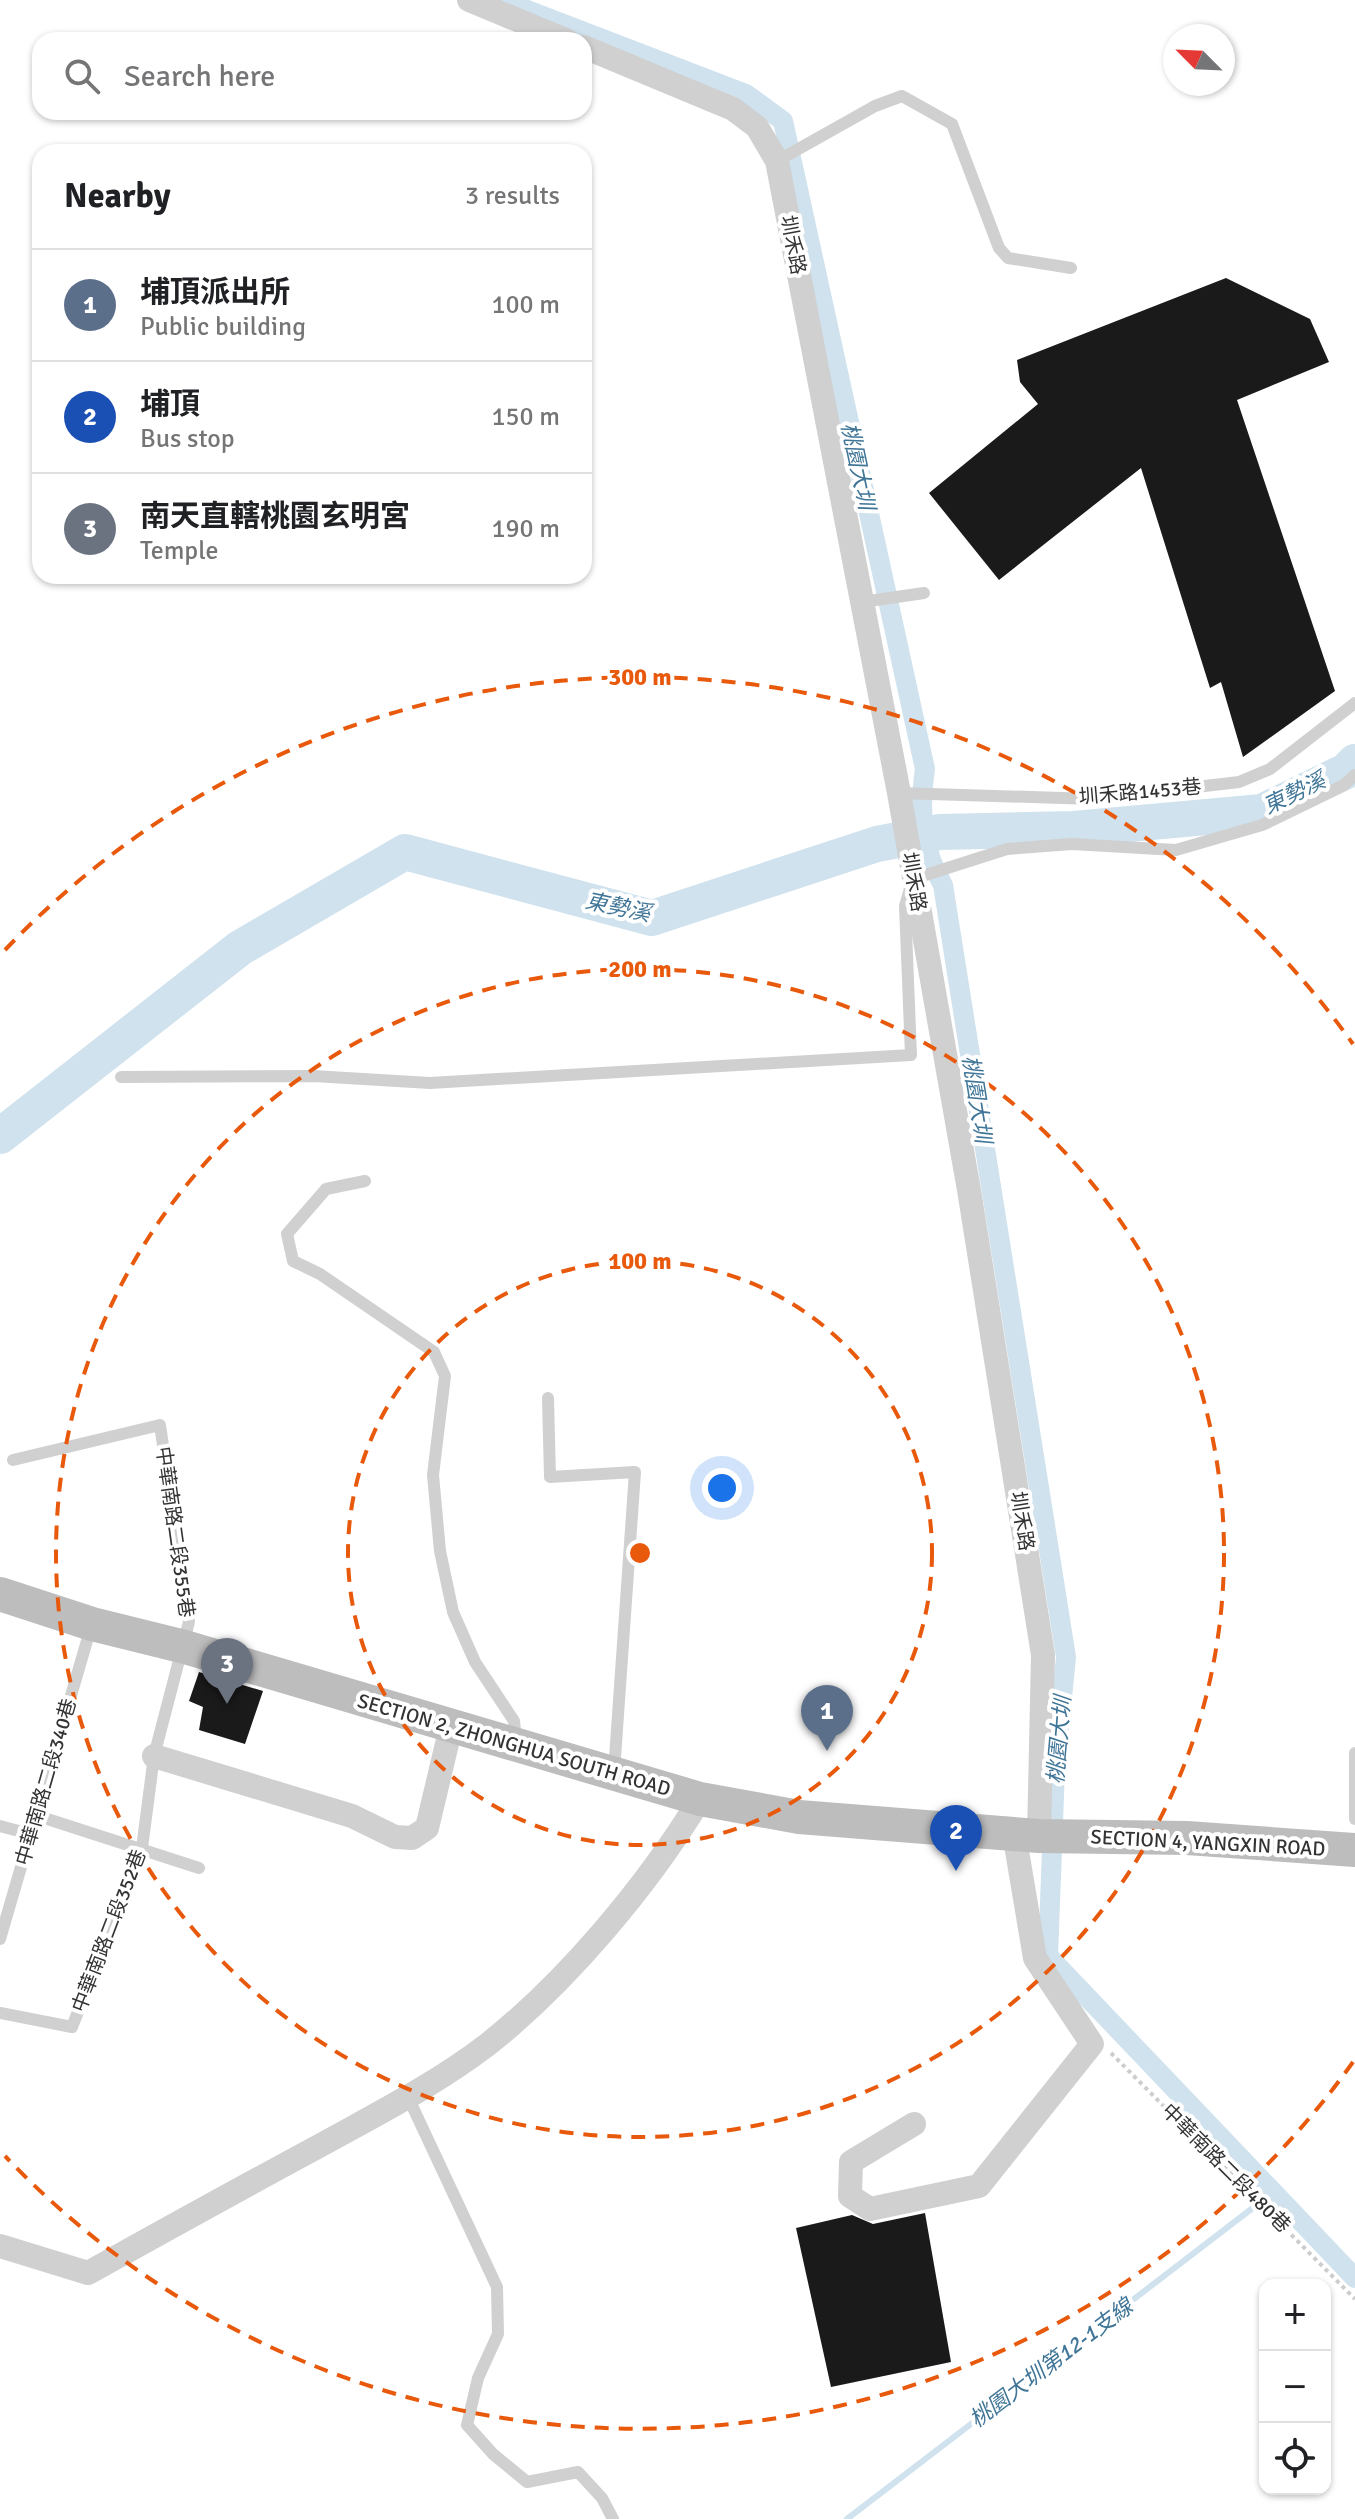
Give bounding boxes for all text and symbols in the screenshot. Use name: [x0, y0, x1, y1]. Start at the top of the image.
north arrow: [1163, 24, 1235, 96]
search box: [32, 32, 592, 120]
icon: search: [60, 54, 104, 98]
text: Search here: [124, 58, 275, 95]
text: Nearby: [64, 175, 171, 217]
text: 3 results: [465, 180, 560, 212]
street label: 圳禾路: [775, 213, 811, 277]
text: 埔頂派出所: [140, 274, 290, 311]
text: 1: [83, 289, 97, 321]
text: 100 m: [491, 289, 560, 321]
text: Public building: [140, 311, 306, 343]
text: 埔頂: [140, 386, 200, 423]
text: 2: [83, 401, 97, 433]
text: 150 m: [491, 401, 560, 433]
water label: 桃園大圳: [836, 420, 881, 515]
text: Bus stop: [140, 423, 235, 455]
text: 南天直轄桃園玄明宮: [140, 498, 410, 535]
text: 3: [83, 513, 97, 545]
text: 190 m: [491, 513, 560, 545]
text: Temple: [140, 535, 219, 567]
text: 300 m: [608, 662, 672, 692]
water label: 東勢溪: [1258, 765, 1332, 820]
street label: 圳禾路1453巷: [1078, 774, 1202, 810]
street label: 圳禾路: [896, 850, 932, 914]
water label: 東勢溪: [583, 887, 656, 928]
text: 200 m: [608, 954, 672, 984]
water label: 桃園大圳: [957, 1053, 998, 1148]
text: 100 m: [608, 1246, 672, 1276]
street label: 中華南路二段355巷: [151, 1445, 199, 1619]
your location: [702, 1468, 742, 1508]
street label: 圳禾路: [1005, 1489, 1039, 1553]
centre of rings: [626, 1539, 654, 1567]
pin: 3: [201, 1638, 253, 1704]
pin: 1: [801, 1685, 853, 1751]
street label: SECTION 2, ZHONGHUA SOUTH ROAD: [355, 1688, 673, 1802]
water label: 桃園大圳: [1042, 1692, 1077, 1785]
street label: 中華南路二段340巷: [10, 1696, 82, 1868]
pin: 2: [930, 1805, 982, 1871]
street label: SECTION 4, YANGXIN ROAD: [1090, 1824, 1326, 1862]
street label: 中華南路二段352巷: [66, 1846, 152, 2016]
street label: 中華南路二段480巷: [1156, 2098, 1296, 2238]
map controls: [1259, 2279, 1331, 2495]
button: +: [1259, 2279, 1331, 2351]
water label: 桃園大圳第12-1支線: [964, 2291, 1140, 2433]
button: −: [1259, 2351, 1331, 2423]
button: locate: [1259, 2423, 1331, 2495]

